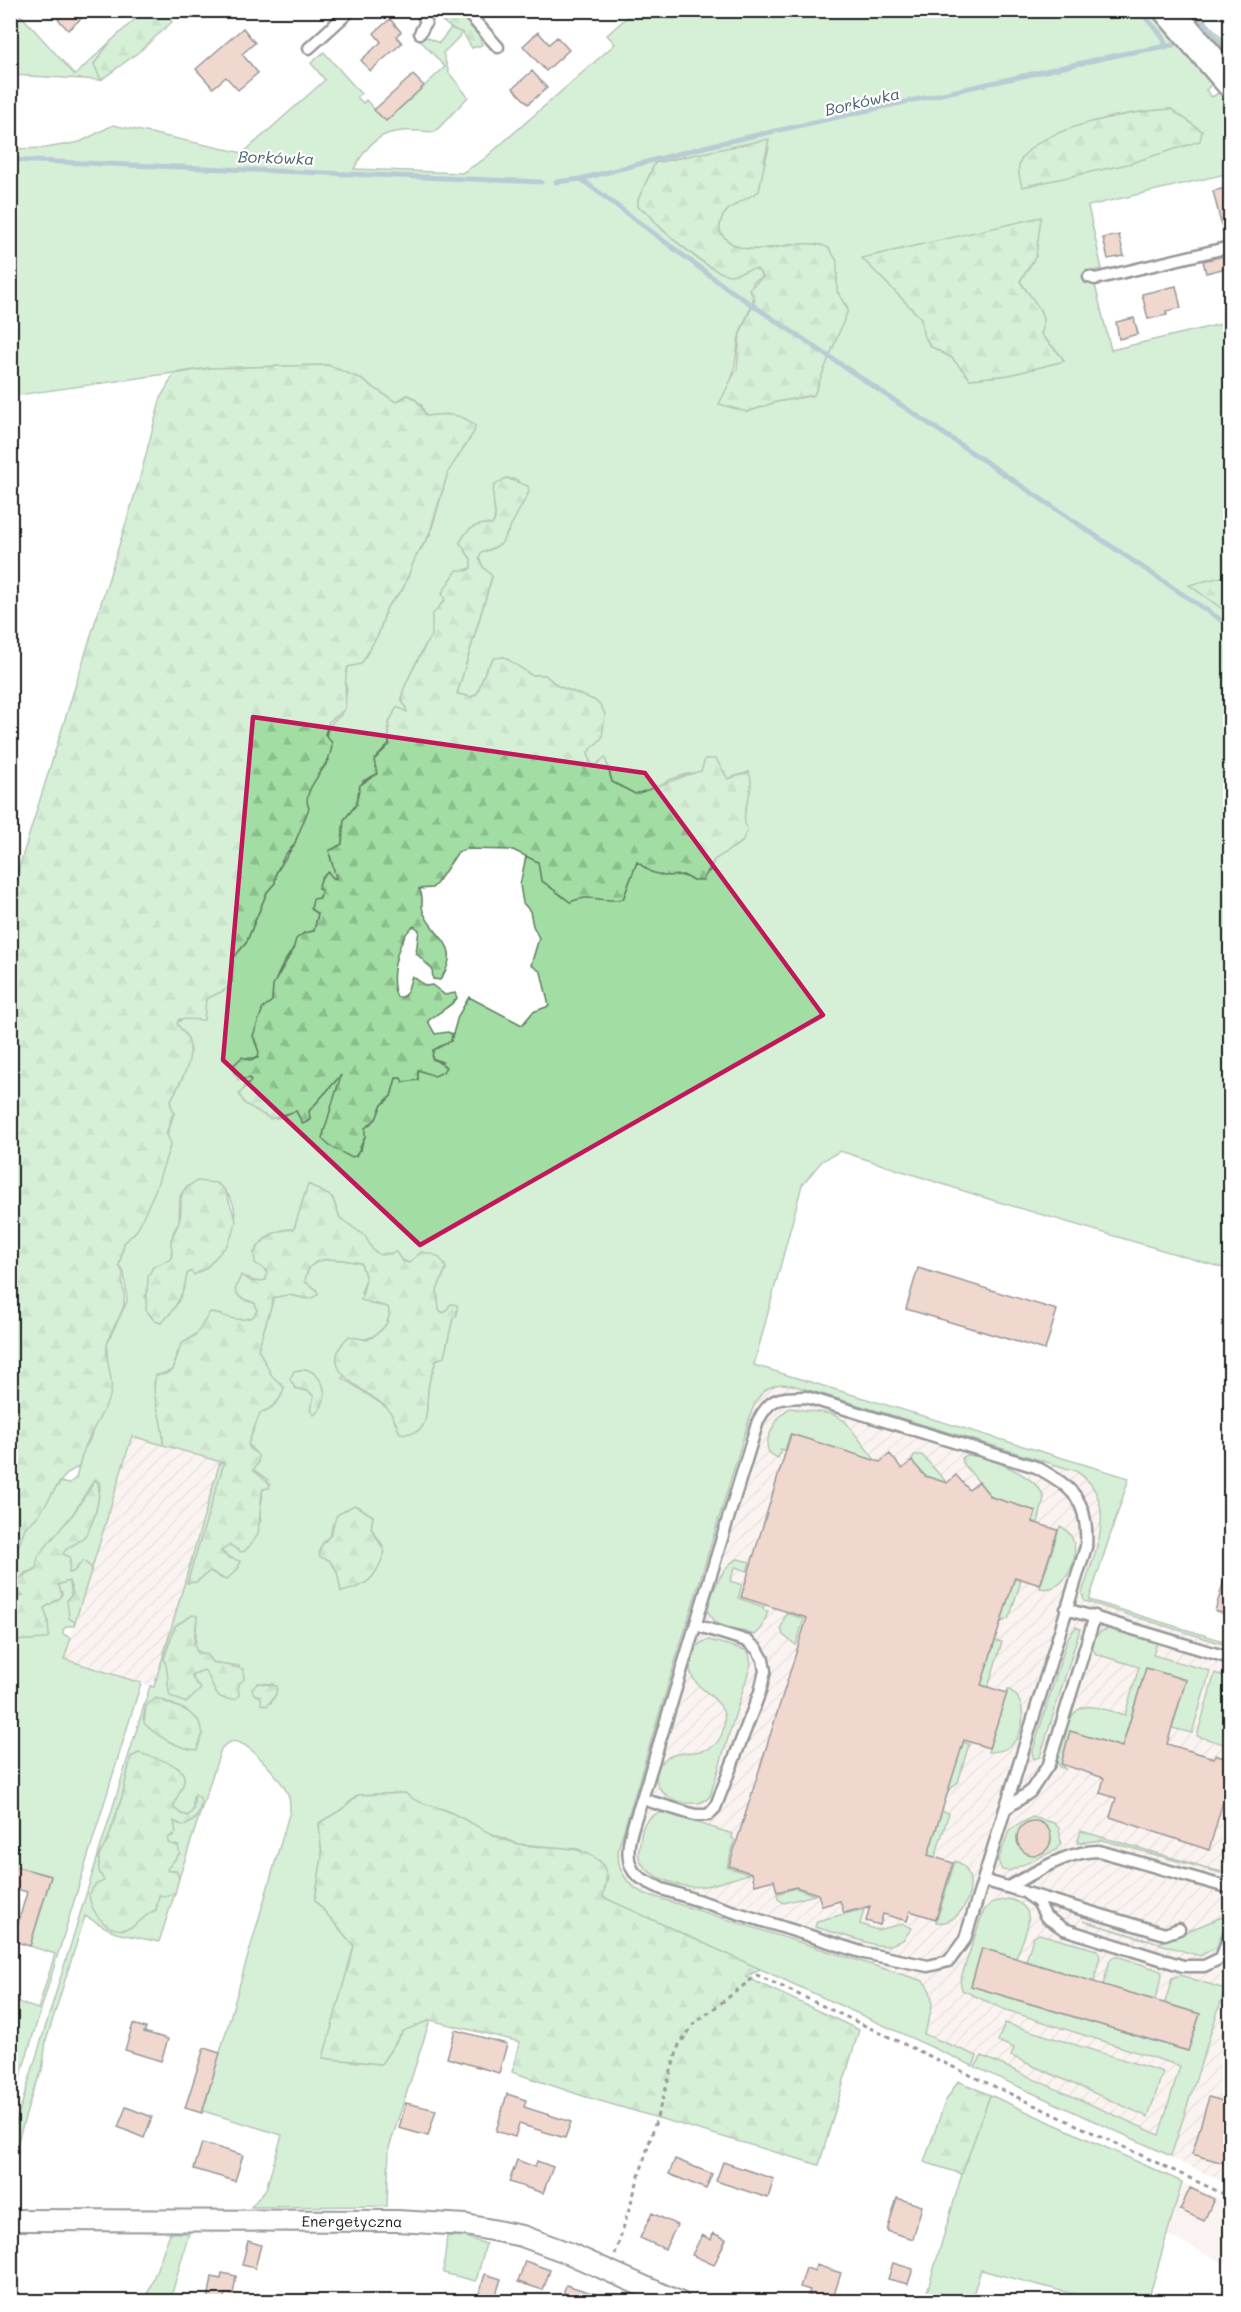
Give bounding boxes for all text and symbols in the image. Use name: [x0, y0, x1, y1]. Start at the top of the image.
water label: Borkówka: [822, 82, 902, 120]
water label: Borkówka: [237, 145, 315, 169]
street label: Energetyczna: [301, 2211, 403, 2231]

